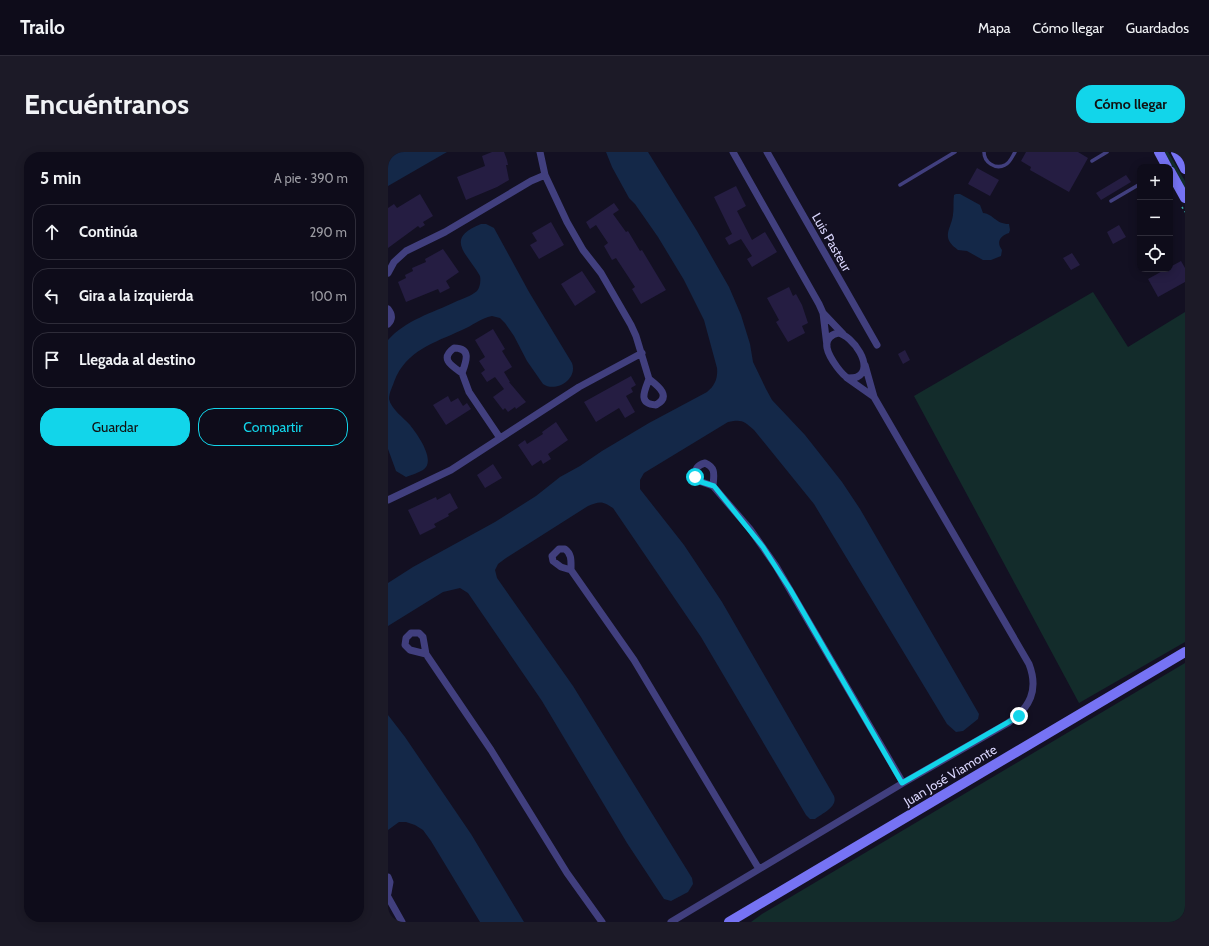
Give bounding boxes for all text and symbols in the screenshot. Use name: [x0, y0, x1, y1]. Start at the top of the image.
text: Trailo: [20, 16, 65, 39]
text: Mapa: [978, 19, 1011, 37]
text: Cómo llegar: [1033, 19, 1104, 37]
text: Guardados: [1126, 19, 1189, 37]
button: Cómo llegar: [1076, 85, 1185, 123]
text: Encuéntranos: [24, 87, 189, 121]
map controls: [1137, 164, 1173, 272]
button: +: [1137, 164, 1173, 200]
text: 5 min: [40, 168, 81, 188]
text: A pie · 390 m: [274, 170, 348, 186]
button: −: [1137, 200, 1173, 236]
street label: Luis Pasteur: [809, 210, 856, 275]
icon: ahead: [41, 221, 63, 243]
text: Continúa: [79, 223, 137, 241]
text: 290 m: [309, 224, 347, 240]
button: locate: [1137, 236, 1173, 272]
icon: left: [41, 285, 63, 307]
text: Gira a la izquierda: [79, 287, 193, 305]
text: 100 m: [310, 288, 347, 304]
icon: arrive: [41, 349, 63, 371]
text: Llegada al destino: [79, 351, 195, 369]
button: Guardar: [40, 408, 190, 446]
button: Compartir: [198, 408, 348, 446]
route start: [686, 468, 704, 486]
route end: [1010, 707, 1028, 725]
street label: Juan José Viamonte: [900, 741, 1000, 810]

